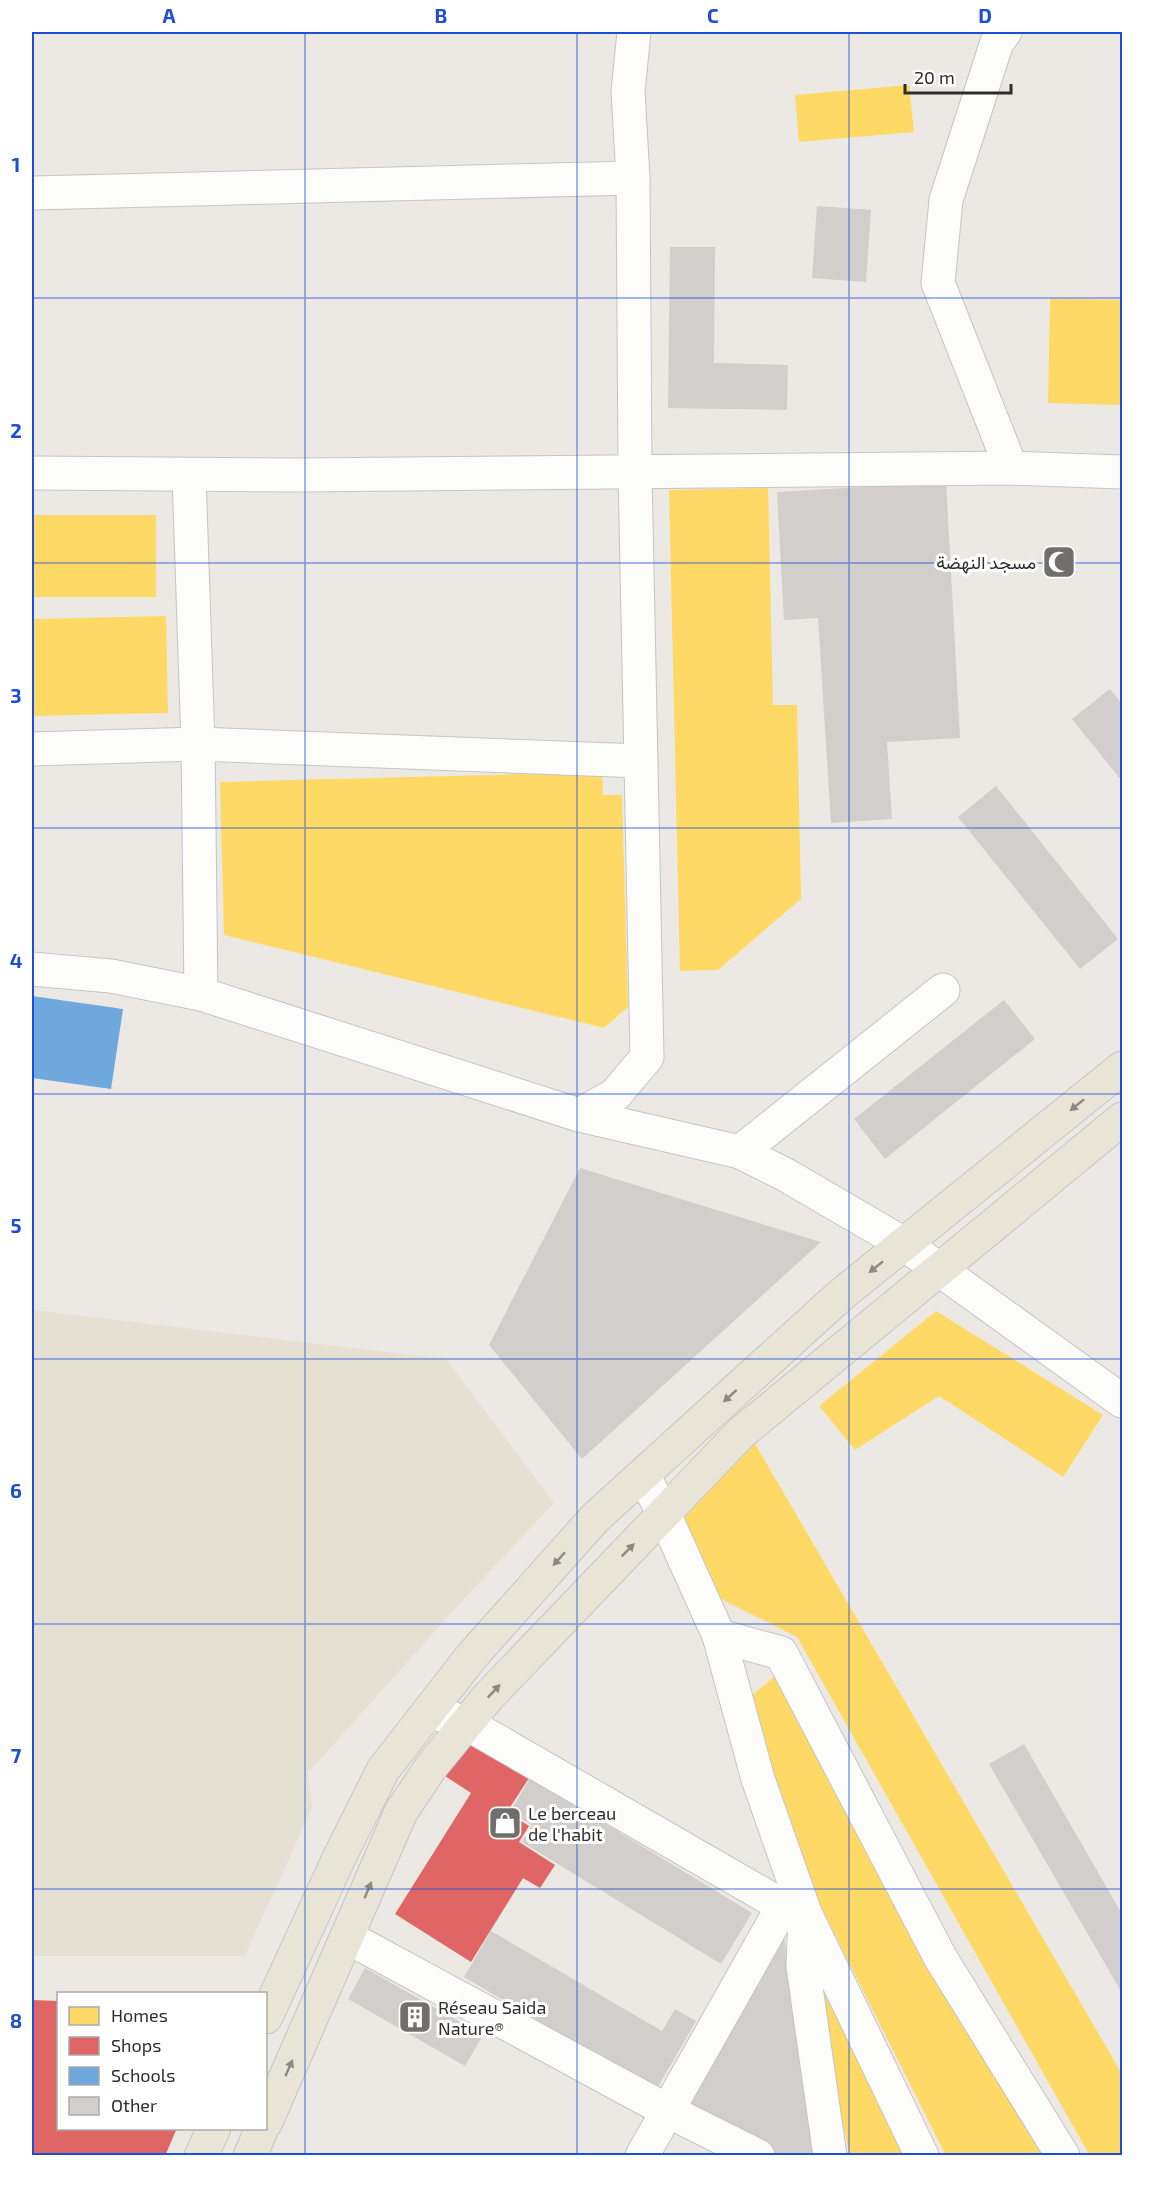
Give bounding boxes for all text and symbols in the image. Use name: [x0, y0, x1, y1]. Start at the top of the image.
text: A: [162, 3, 176, 27]
text: B: [435, 3, 447, 27]
text: C: [707, 3, 719, 27]
text: D: [978, 3, 992, 27]
scale bar: [905, 57, 1012, 95]
text: 20 m: [914, 66, 955, 88]
text: 1: [12, 152, 20, 176]
text: 2: [10, 418, 22, 442]
mosque icon: مسجد النهضة: [1041, 544, 1077, 580]
place label: مسجد النهضة: [936, 551, 1036, 574]
text: 3: [10, 683, 22, 707]
text: 4: [10, 948, 23, 972]
one-way arrow: [1069, 1098, 1085, 1111]
text: 5: [10, 1213, 22, 1237]
one-way arrow: [868, 1260, 884, 1273]
one-way arrow: [723, 1389, 738, 1402]
text: 6: [10, 1478, 22, 1502]
one-way arrow: [621, 1543, 635, 1557]
one-way arrow: [553, 1551, 566, 1566]
one-way arrow: [487, 1684, 500, 1699]
text: 7: [11, 1743, 22, 1767]
place label: Le berceau de l'habit: [528, 1802, 616, 1845]
shop icon: Le berceau de l'habit: [487, 1805, 523, 1841]
one-way arrow: [363, 1880, 373, 1898]
legend: [57, 1992, 267, 2130]
place label: Réseau Saida Nature®: [438, 1996, 546, 2039]
building icon: Réseau Saida Nature®: [397, 1999, 433, 2035]
text: Homes: [111, 2004, 168, 2026]
text: 8: [10, 2008, 22, 2032]
text: Shops: [111, 2034, 161, 2056]
one-way arrow: [285, 2059, 294, 2077]
text: Schools: [111, 2064, 175, 2086]
text: Other: [111, 2094, 157, 2116]

